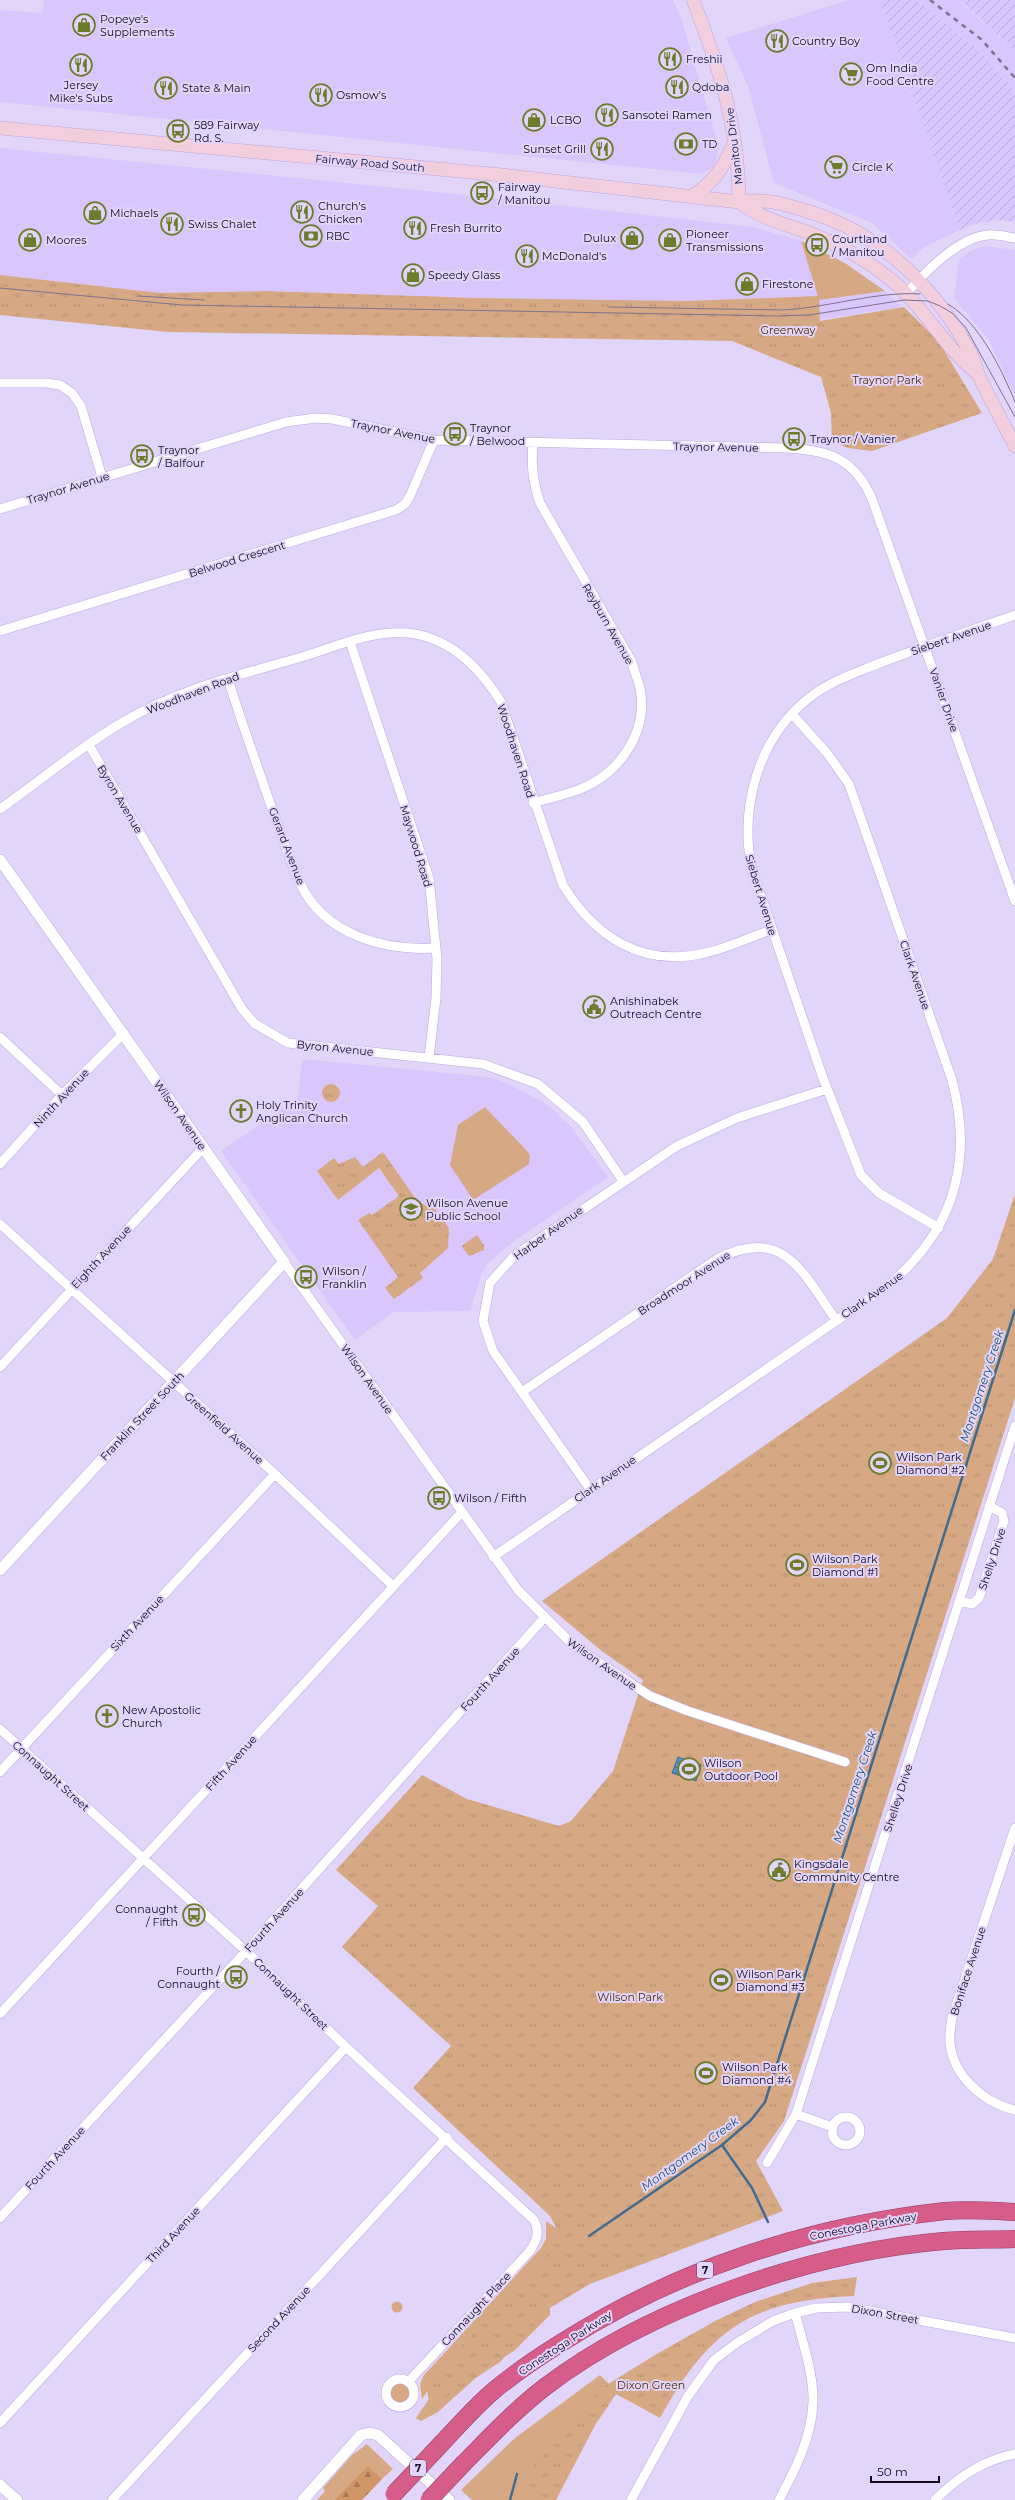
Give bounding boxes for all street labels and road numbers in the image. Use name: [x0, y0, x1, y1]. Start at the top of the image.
street label: Manitou Drive: [722, 106, 746, 185]
street label: Fairway Road South: [315, 151, 425, 175]
street label: Traynor Avenue: [350, 416, 437, 446]
street label: Traynor Avenue: [673, 439, 759, 455]
street label: Traynor Avenue: [25, 469, 111, 507]
street label: Belwood Crescent: [187, 537, 287, 580]
street label: Reyburn Avenue: [579, 581, 637, 667]
street label: Siebert Avenue: [909, 618, 993, 658]
street label: Vanier Drive: [927, 666, 962, 734]
street label: Woodhaven Road: [145, 669, 241, 717]
street label: Woodhaven Road: [494, 702, 538, 800]
street label: Byron Avenue: [94, 762, 146, 836]
street label: Maywood Road: [397, 803, 435, 889]
street label: Gerard Avenue: [266, 805, 308, 887]
street label: Siebert Avenue: [742, 853, 780, 938]
street label: Clark Avenue: [897, 938, 934, 1012]
street label: Byron Avenue: [296, 1037, 374, 1059]
street label: Ninth Avenue: [30, 1065, 92, 1130]
street label: Wilson Avenue: [151, 1077, 209, 1153]
street label: Harber Avenue: [510, 1203, 586, 1263]
street label: Eighth Avenue: [68, 1222, 134, 1292]
street label: Broadmoor Avenue: [635, 1248, 733, 1318]
street label: Clark Avenue: [838, 1268, 906, 1322]
street label: Wilson Avenue: [338, 1341, 396, 1417]
street label: Franklin Street South: [97, 1369, 187, 1463]
street label: Greenfield Avenue: [182, 1389, 267, 1467]
street label: Clark Avenue: [571, 1452, 639, 1506]
street label: Shelly Drive: [975, 1526, 1009, 1592]
street label: Sixth Avenue: [107, 1592, 167, 1654]
street label: Wilson Avenue: [564, 1635, 640, 1693]
street label: Fourth Avenue: [457, 1644, 523, 1714]
street label: Fifth Avenue: [202, 1732, 260, 1794]
street label: Connaught Street: [10, 1738, 93, 1815]
street label: Shelley Drive: [880, 1762, 916, 1834]
street label: Fourth Avenue: [241, 1885, 307, 1955]
street label: Boniface Avenue: [947, 1924, 989, 2017]
street label: Connaught Street: [251, 1955, 332, 2034]
street label: Fourth Avenue: [22, 2123, 88, 2193]
street label: Third Avenue: [143, 2203, 203, 2266]
street label: Conestoga Parkway: [808, 2209, 918, 2243]
road number: 7: [697, 2262, 713, 2278]
street label: Connaught Place: [438, 2269, 514, 2349]
street label: Second Avenue: [245, 2283, 314, 2355]
street label: Dixon Street: [850, 2301, 920, 2327]
street label: Conestoga Parkway: [516, 2308, 614, 2378]
road number: 7: [410, 2460, 426, 2476]

